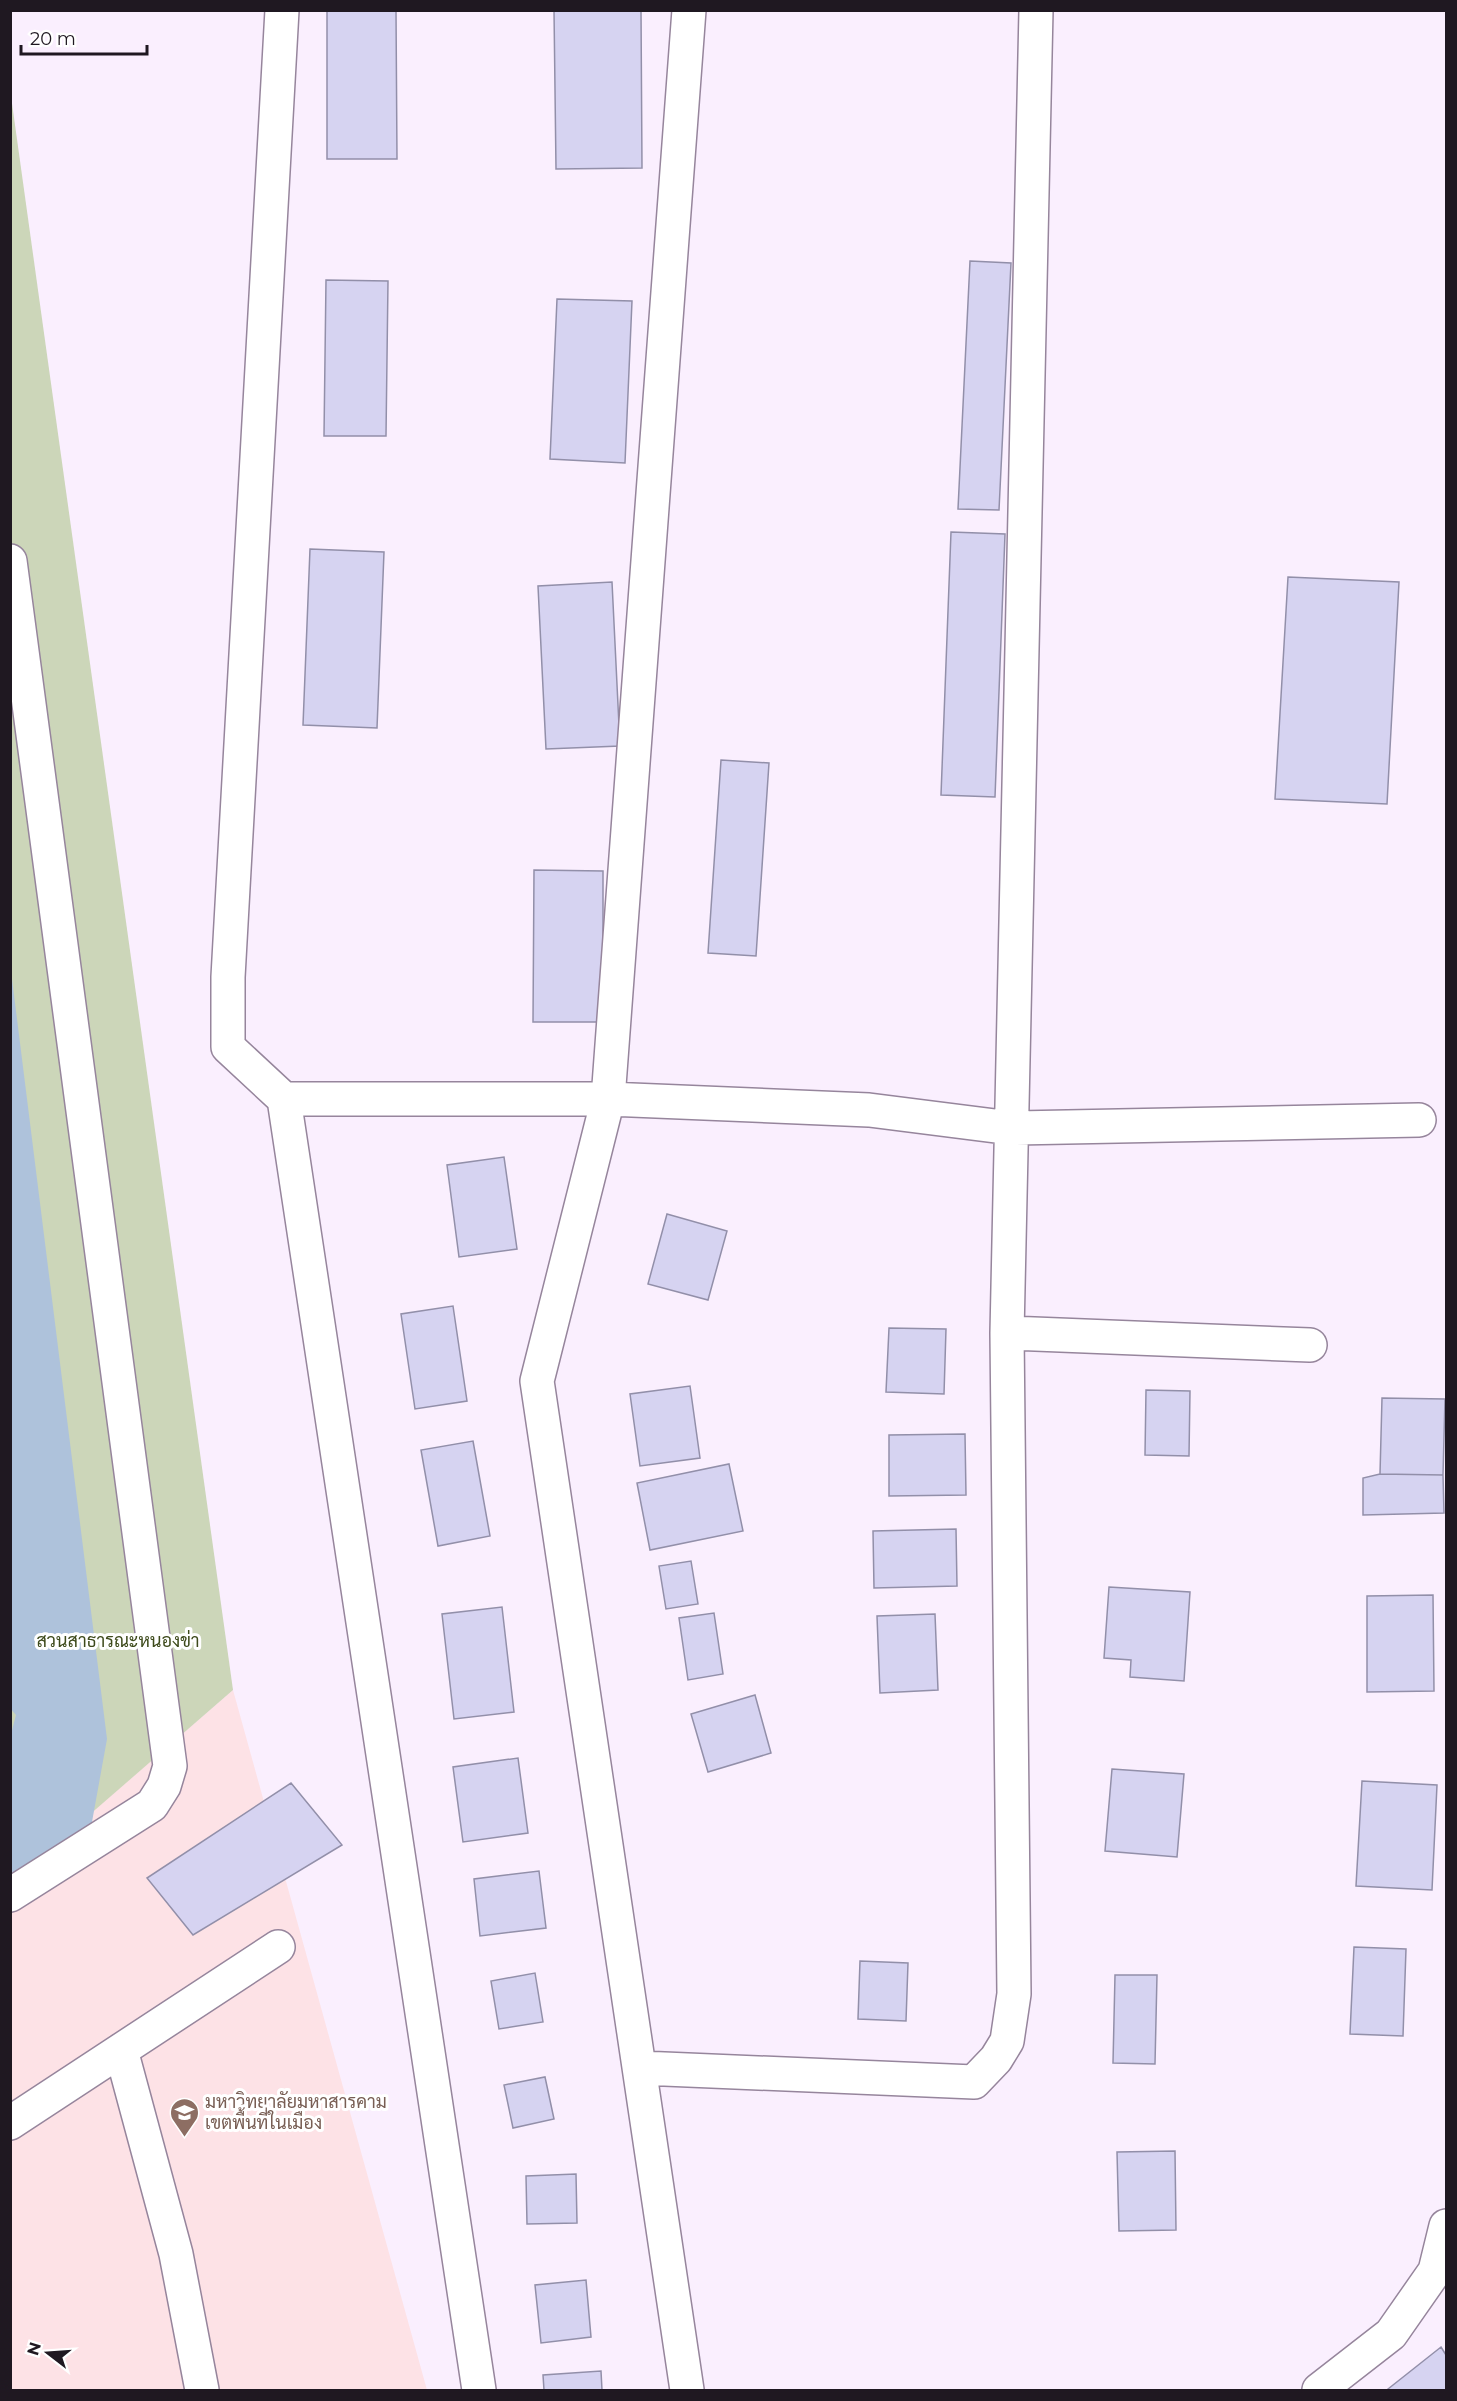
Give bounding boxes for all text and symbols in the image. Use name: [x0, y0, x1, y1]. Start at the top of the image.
scale bar: [21, 18, 147, 56]
text: 20 m: [30, 28, 76, 50]
park label: สวนสาธารณะหนองข่า: [36, 1629, 200, 1652]
place label: มหาวิทยาลัยมหาสารคาม เขตพื้นที่ในเมือง: [205, 2091, 387, 2134]
school or university icon: มหาวิทยาลัยมหาสารคาม เขตพื้นที่ในเมือง: [168, 2096, 200, 2138]
north arrow: [18, 2323, 78, 2383]
text: N: [23, 2340, 45, 2358]

